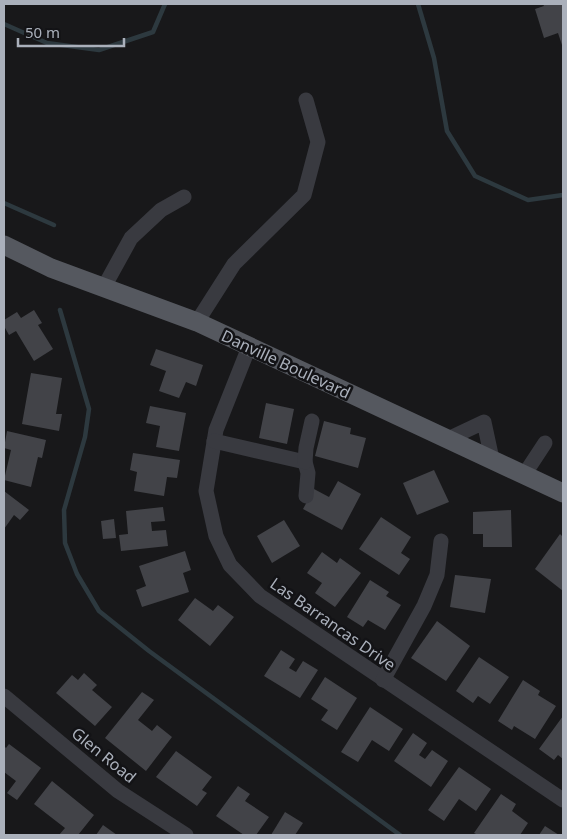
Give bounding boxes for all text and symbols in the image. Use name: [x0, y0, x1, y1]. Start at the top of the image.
scale bar: [18, 15, 124, 47]
text: 50 m: [25, 22, 60, 42]
street label: Danville Boulevard: [218, 324, 354, 404]
street label: Las Barrancas Drive: [266, 572, 400, 676]
street label: Glen Road: [67, 722, 141, 788]

